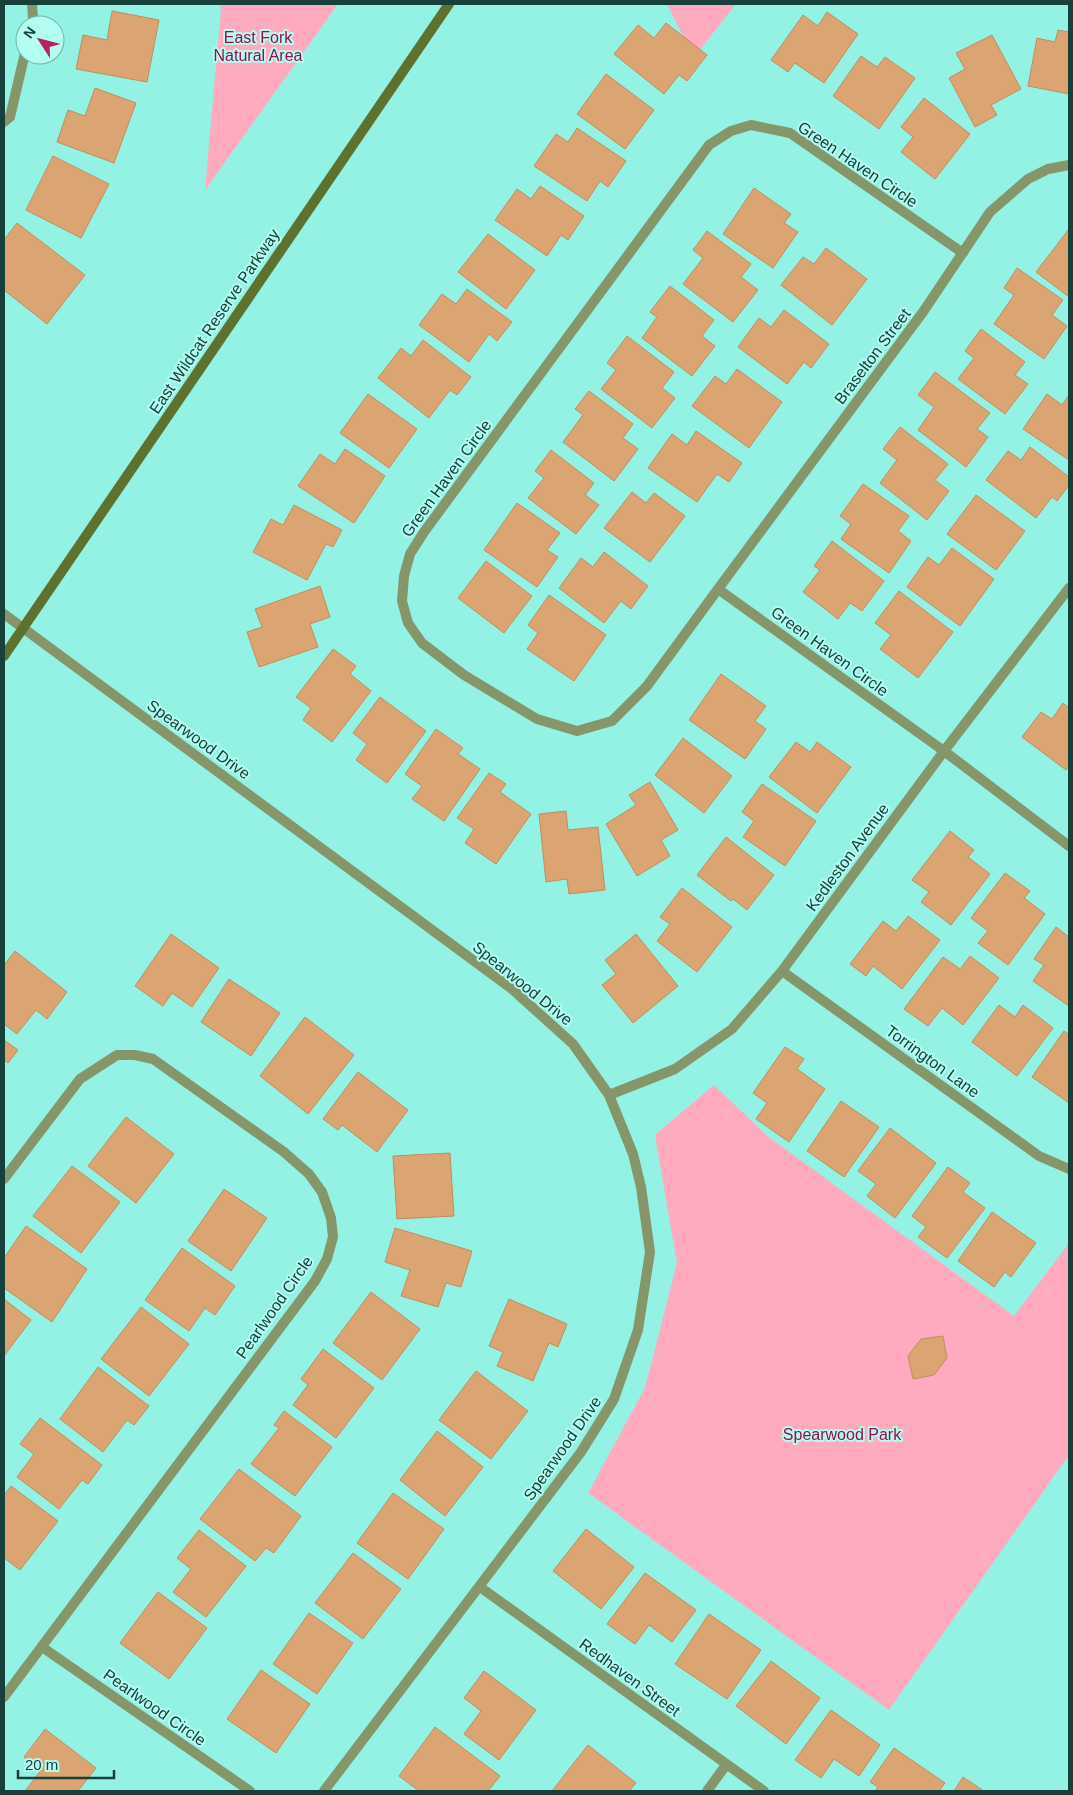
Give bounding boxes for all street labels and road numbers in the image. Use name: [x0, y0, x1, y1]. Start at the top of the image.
street label: Green Haven Circle: [795, 118, 921, 211]
street label: East Wildcat Reserve Parkway: [146, 226, 283, 417]
street label: Braselton Street: [831, 305, 914, 407]
street label: Green Haven Circle: [398, 416, 495, 540]
street label: Green Haven Circle: [768, 603, 892, 700]
street label: Spearwood Drive: [144, 696, 253, 782]
street label: Kedleston Avenue: [803, 800, 892, 914]
street label: Spearwood Drive: [470, 938, 576, 1029]
street label: Torrington Lane: [883, 1022, 983, 1101]
street label: Pearlwood Circle: [233, 1253, 316, 1362]
street label: Spearwood Drive: [520, 1393, 605, 1503]
street label: Redhaven Street: [576, 1635, 684, 1720]
street label: Pearlwood Circle: [100, 1666, 209, 1749]

